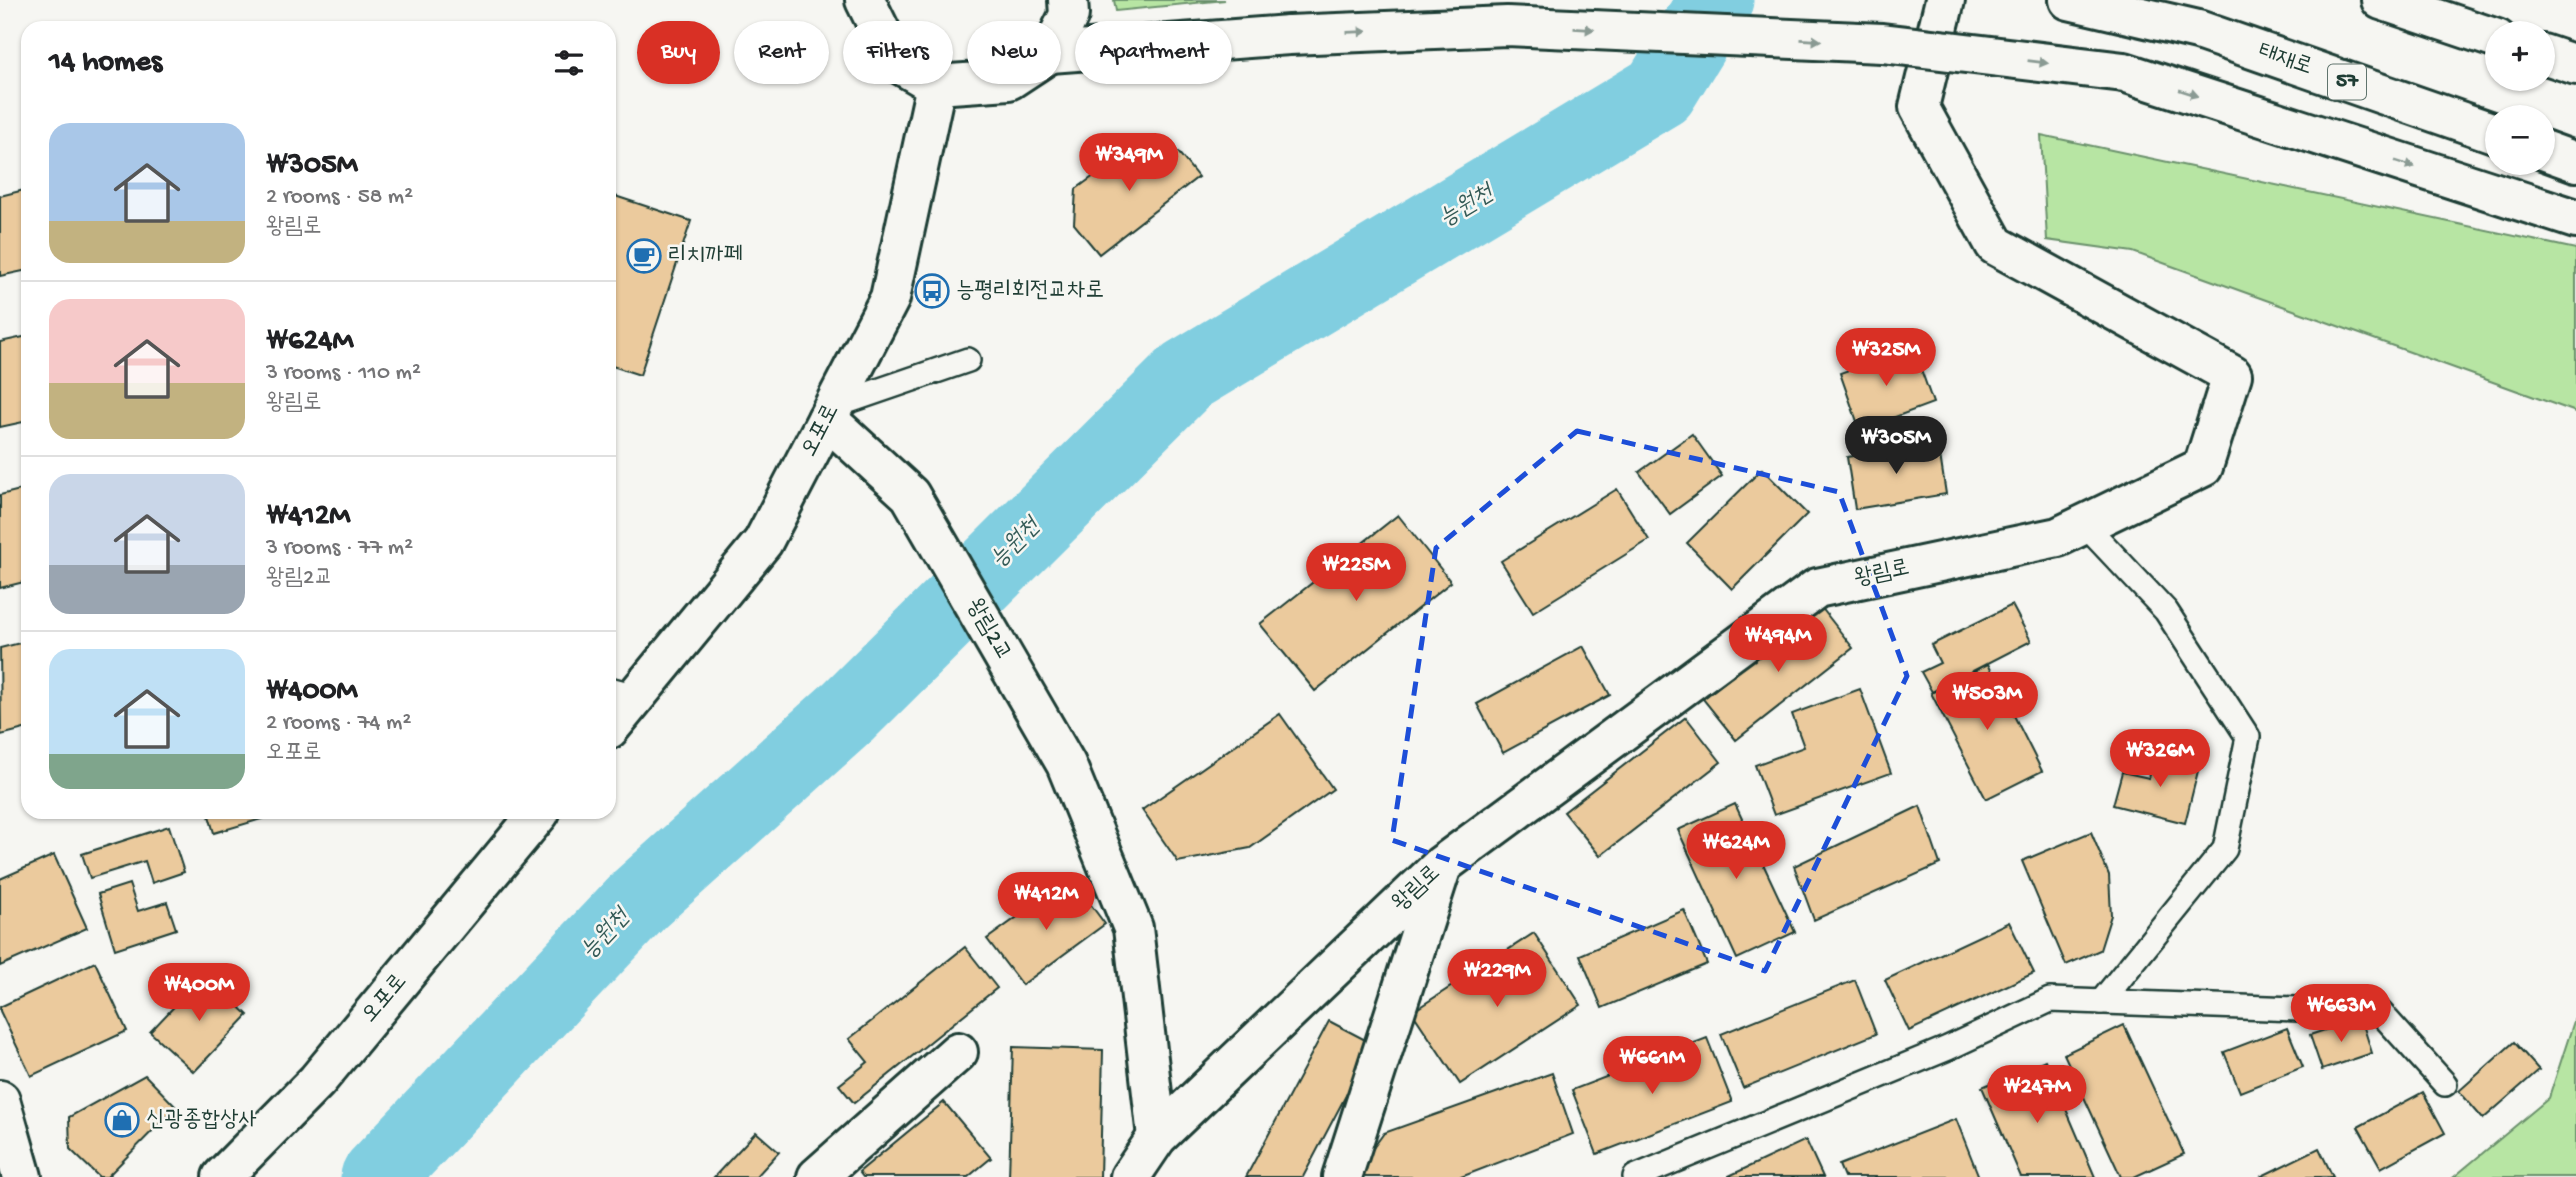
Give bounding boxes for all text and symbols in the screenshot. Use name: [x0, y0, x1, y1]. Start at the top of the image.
chip: Buy: [637, 21, 720, 84]
chip: Rent: [734, 21, 829, 84]
chip: Filters: [843, 21, 953, 84]
chip: New: [967, 21, 1061, 84]
chip: Apartment: [1075, 21, 1232, 84]
map controls: [2485, 21, 2555, 175]
button: +: [2485, 21, 2555, 91]
one-way arrow: [1573, 24, 1595, 35]
one-way arrow: [1346, 26, 1368, 37]
one-way arrow: [1801, 34, 1823, 45]
street label: 태재로: [2254, 38, 2316, 82]
icon: filters: [550, 44, 588, 82]
text: 14 homes: [49, 46, 162, 81]
one-way arrow: [2027, 56, 2049, 67]
road number: 57: [2328, 64, 2366, 100]
one-way arrow: [2179, 88, 2200, 99]
button: −: [2485, 105, 2555, 175]
pin: ₩349M: [1080, 134, 1178, 193]
text: ₩349M: [1095, 142, 1163, 169]
text: ₩305M: [266, 149, 358, 184]
icon: home: [105, 151, 189, 235]
one-way arrow: [2395, 159, 2416, 169]
water label: 능원천: [1435, 178, 1502, 234]
text: 2 rooms · 58 m²: [266, 184, 413, 211]
text: 왕림로: [266, 214, 322, 241]
cafe icon: 리치까페: [625, 237, 663, 275]
place label: 리치까페: [668, 243, 742, 270]
bus stop icon: 능평리회전교차로: [913, 272, 951, 310]
place label: 능평리회전교차로: [956, 278, 1104, 305]
text: ₩624M: [266, 325, 353, 360]
icon: home: [105, 327, 189, 411]
pin: ₩325M: [1837, 328, 1935, 388]
text: ₩325M: [1852, 337, 1920, 364]
text: 3 rooms · 110 m²: [266, 360, 421, 387]
text: 왕림로: [266, 390, 322, 417]
street label: 오포로: [796, 400, 846, 462]
pin: ₩305M: [1847, 416, 1945, 476]
text: ₩305M: [1861, 425, 1931, 452]
text: ₩412M: [266, 500, 350, 535]
icon: home: [105, 502, 189, 586]
water label: 능원천: [985, 511, 1049, 575]
text: 3 rooms · 77 m²: [266, 535, 413, 562]
pin: ₩225M: [1307, 544, 1405, 603]
text: ₩225M: [1322, 552, 1390, 579]
street label: 왕림로: [1852, 555, 1912, 593]
text: 왕림2교: [266, 565, 333, 592]
street label: 왕림2교: [960, 594, 1016, 666]
pin: ₩494M: [1729, 614, 1827, 674]
text: ₩494M: [1745, 623, 1811, 650]
pin: ₩503M: [1938, 672, 2036, 732]
text: ₩400M: [266, 675, 357, 710]
icon: home: [105, 677, 189, 761]
text: ₩503M: [1952, 681, 2022, 708]
text: 2 rooms · 74 m²: [266, 710, 411, 737]
pin: ₩326M: [2111, 730, 2209, 789]
text: ₩326M: [2126, 738, 2194, 765]
text: 오포로: [266, 740, 322, 767]
pin: ₩624M: [1687, 822, 1785, 881]
text: ₩624M: [1703, 830, 1769, 857]
street label: 왕림로: [1387, 860, 1447, 918]
pin: ₩412M: [997, 872, 1095, 932]
text: ₩412M: [1014, 881, 1078, 908]
water label: 능원천: [576, 902, 638, 966]
pin: ₩229M: [1448, 950, 1546, 1009]
text: ₩229M: [1463, 958, 1531, 985]
pin: ₩400M: [150, 964, 248, 1023]
street label: 오포로: [357, 969, 413, 1029]
text: ₩400M: [164, 972, 234, 999]
pin: ₩663M: [2292, 984, 2390, 1044]
text: ₩663M: [2307, 993, 2375, 1020]
pin: ₩661M: [1603, 1036, 1701, 1096]
text: ₩661M: [1619, 1045, 1685, 1072]
pin: ₩247M: [1988, 1066, 2086, 1125]
text: ₩247M: [2003, 1074, 2071, 1101]
shop icon: 신광종합상사: [103, 1101, 141, 1139]
place label: 신광종합상사: [146, 1107, 257, 1134]

